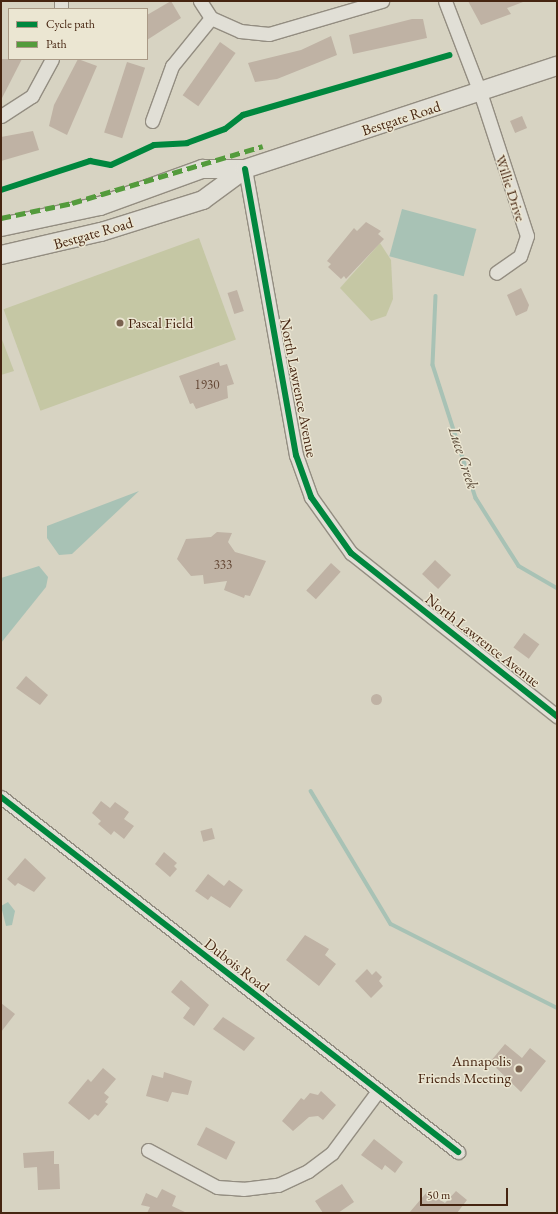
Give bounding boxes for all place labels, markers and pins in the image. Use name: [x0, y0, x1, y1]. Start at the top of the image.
place label: Pascal Field: [128, 314, 193, 332]
marker: Pascal Field: [115, 318, 125, 328]
place label: Annapolis Friends Meeting: [418, 1051, 511, 1086]
marker: Annapolis Friends Meeting: [514, 1064, 524, 1074]

